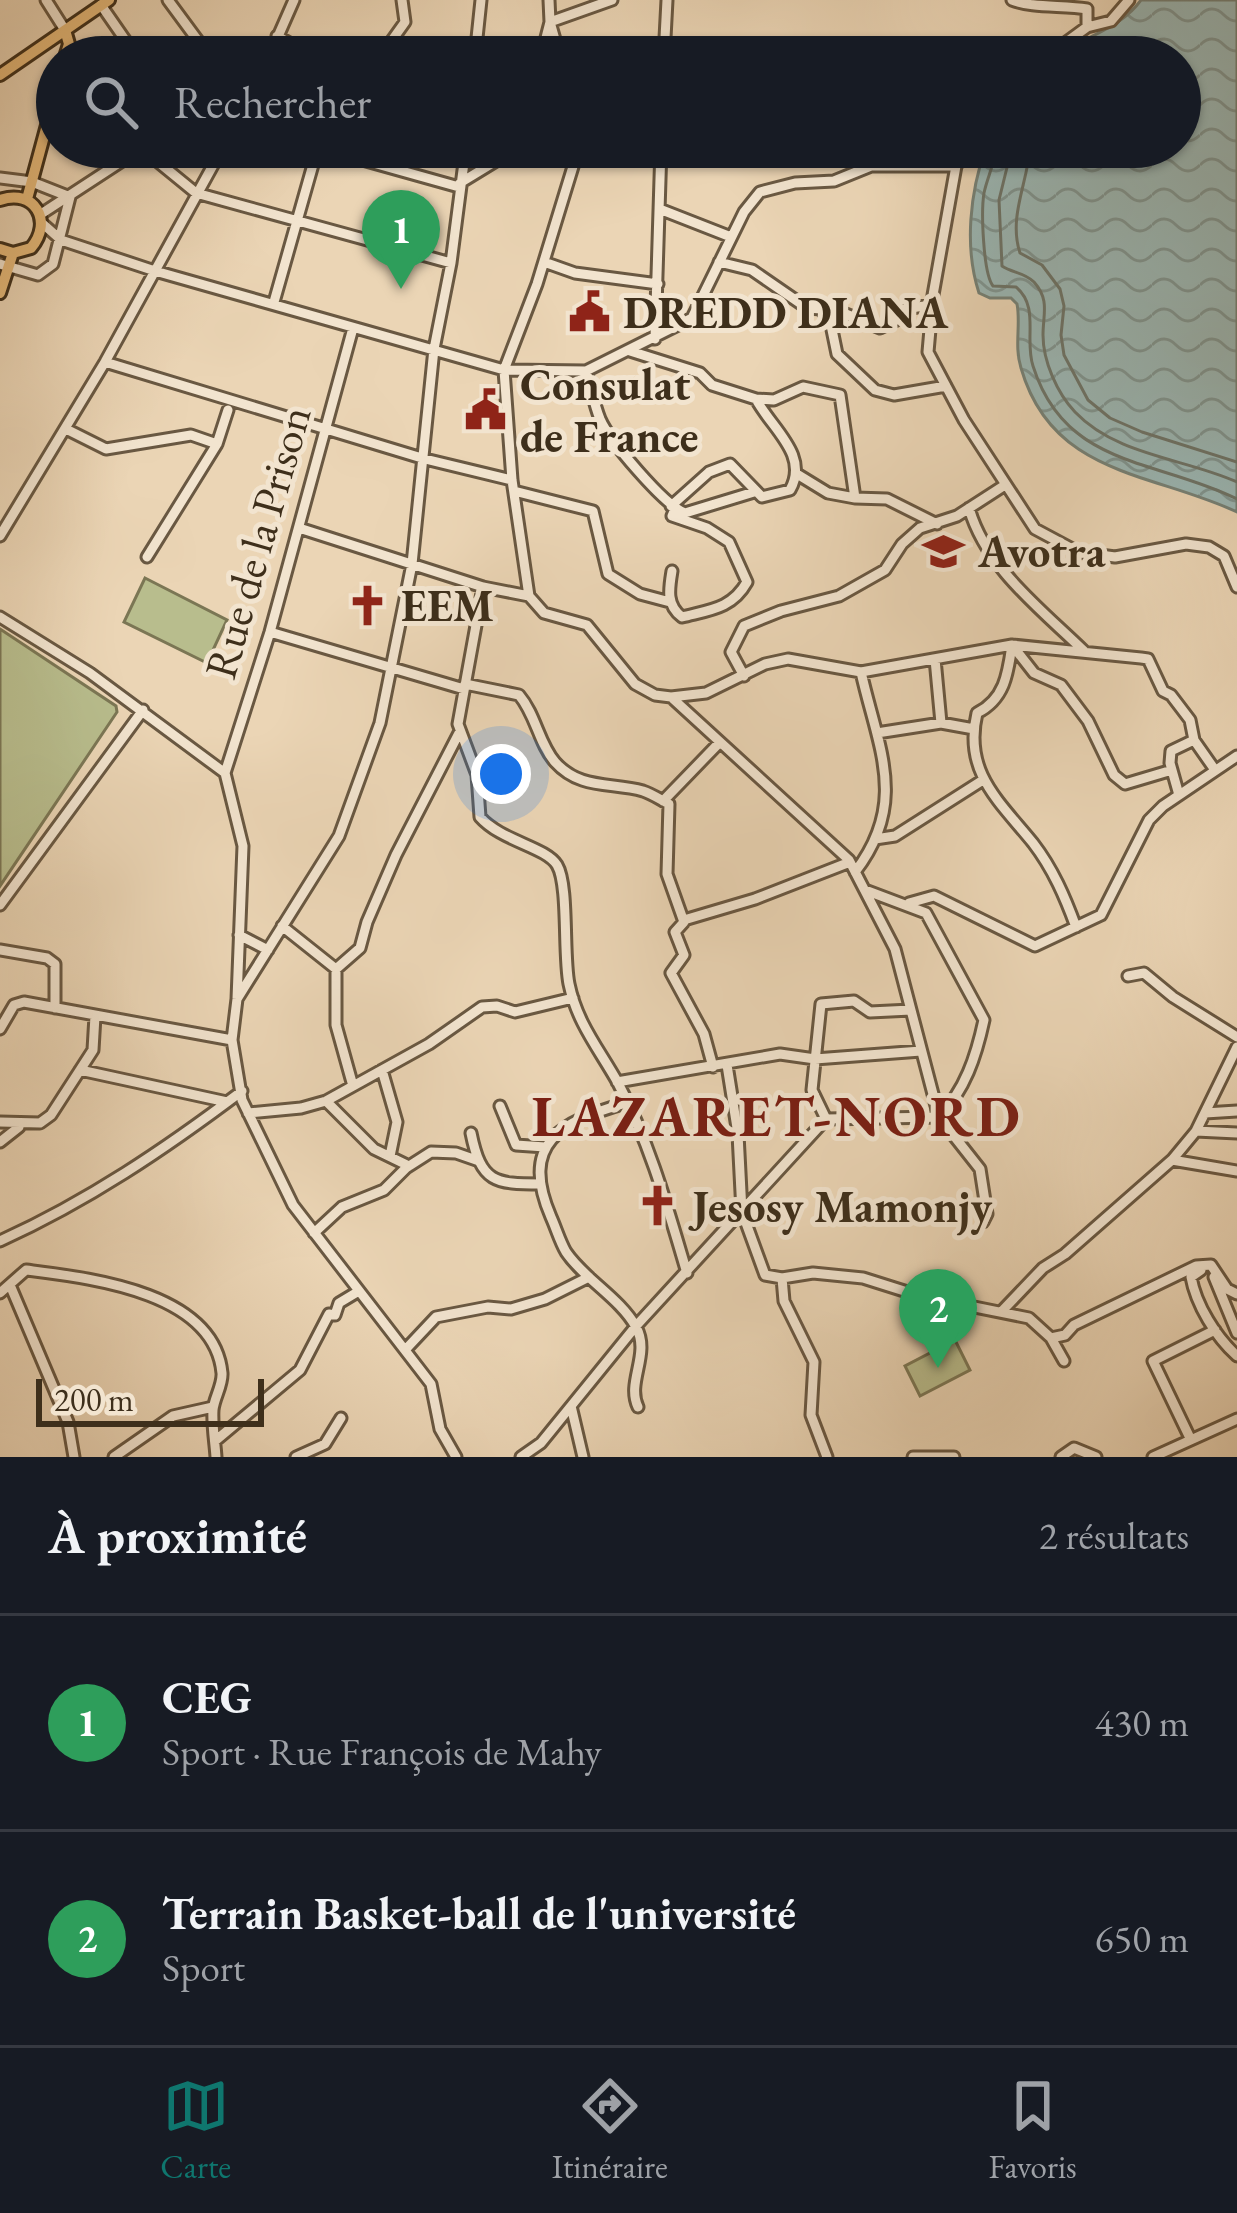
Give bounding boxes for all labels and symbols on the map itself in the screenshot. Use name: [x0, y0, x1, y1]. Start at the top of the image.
pin: 1: [362, 190, 440, 289]
place label: DREDD DIANA: [623, 283, 949, 341]
public building icon: DREDD DIANA: [566, 289, 612, 335]
place label: Consulat de France: [520, 355, 699, 465]
public building icon: Consulat de France: [463, 387, 509, 433]
street label: Rue de la Prison: [190, 399, 324, 685]
place label: Avotra: [977, 522, 1106, 580]
school or university icon: Avotra: [921, 528, 967, 574]
place label: EEM: [401, 576, 494, 634]
church icon: EEM: [344, 582, 390, 628]
your location: [471, 744, 531, 804]
district label: LAZARET-NORD: [531, 1079, 1023, 1153]
place label: Jesosy Mamonjy: [688, 1177, 992, 1236]
church icon: Jesosy Mamonjy: [635, 1183, 681, 1229]
pin: 2: [899, 1269, 977, 1368]
scale bar: [36, 1373, 264, 1426]

